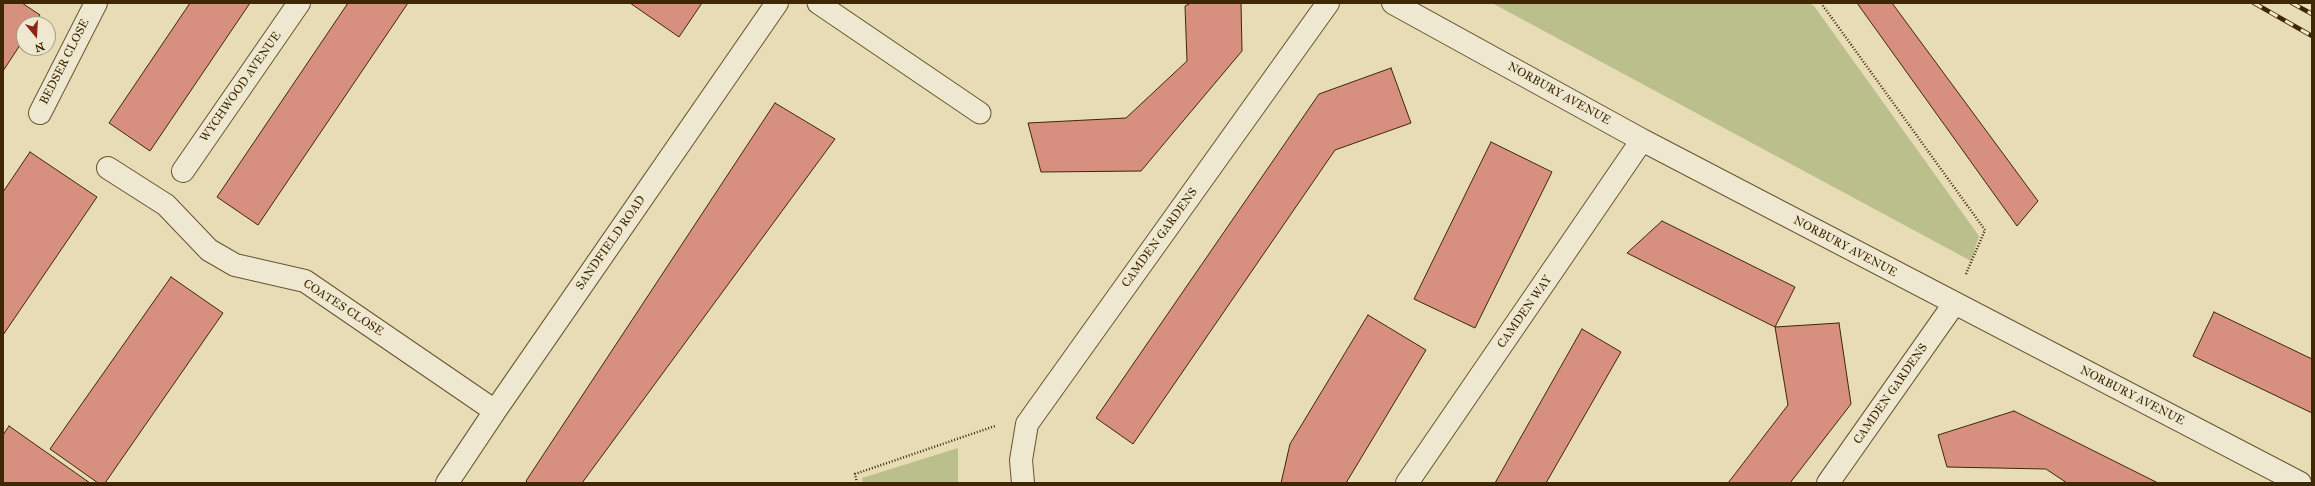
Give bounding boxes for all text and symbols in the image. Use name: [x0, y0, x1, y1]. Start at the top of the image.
north arrow: [16, 16, 56, 56]
street label: BEDSER CLOSE: [37, 17, 93, 107]
street label: WYCHWOOD AVENUE: [197, 29, 285, 145]
text: N: [33, 39, 46, 55]
street label: NORBURY AVENUE: [1505, 60, 1613, 128]
street label: CAMDEN GARDENS: [1119, 185, 1201, 291]
street label: SANDFIELD ROAD: [573, 193, 649, 293]
street label: NORBURY AVENUE: [1791, 214, 1899, 280]
street label: CAMDEN WAY: [1495, 273, 1555, 351]
street label: COATES CLOSE: [300, 277, 386, 339]
street label: CAMDEN GARDENS: [1851, 341, 1931, 447]
street label: NORBURY AVENUE: [2077, 363, 2187, 429]

